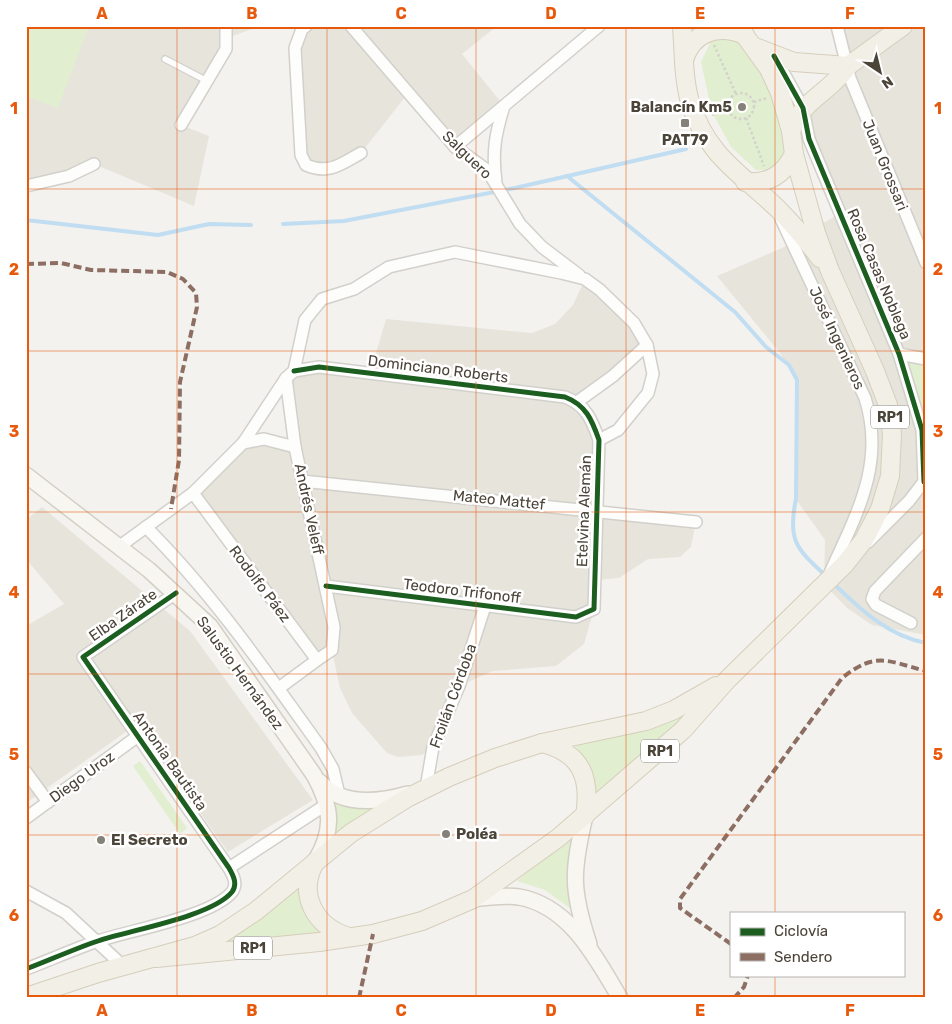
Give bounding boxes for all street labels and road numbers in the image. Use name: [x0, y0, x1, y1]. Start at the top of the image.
street label: Juan Grossari: [859, 117, 911, 213]
street label: Salguero: [439, 127, 495, 183]
street label: Rosa Casas Noblega: [843, 206, 915, 342]
street label: José Ingenieros: [805, 284, 869, 393]
street label: Dominciano Roberts: [367, 351, 510, 387]
road number: RP1: [871, 406, 909, 428]
street label: Etelvina Alemán: [573, 455, 595, 567]
street label: Andrés Veleff: [291, 462, 328, 557]
street label: Mateo Mattef: [452, 486, 546, 514]
street label: Rodolfo Páez: [225, 542, 295, 626]
street label: Teodoro Trifonoff: [402, 575, 522, 607]
street label: Elba Zárate: [86, 585, 160, 645]
street label: Salustio Hernández: [193, 613, 287, 734]
street label: Froilán Córdoba: [426, 641, 480, 751]
street label: Antonia Bautista: [129, 708, 211, 814]
road number: RP1: [641, 739, 679, 762]
street label: Diego Uroz: [46, 747, 118, 807]
road number: RP1: [234, 936, 272, 960]

